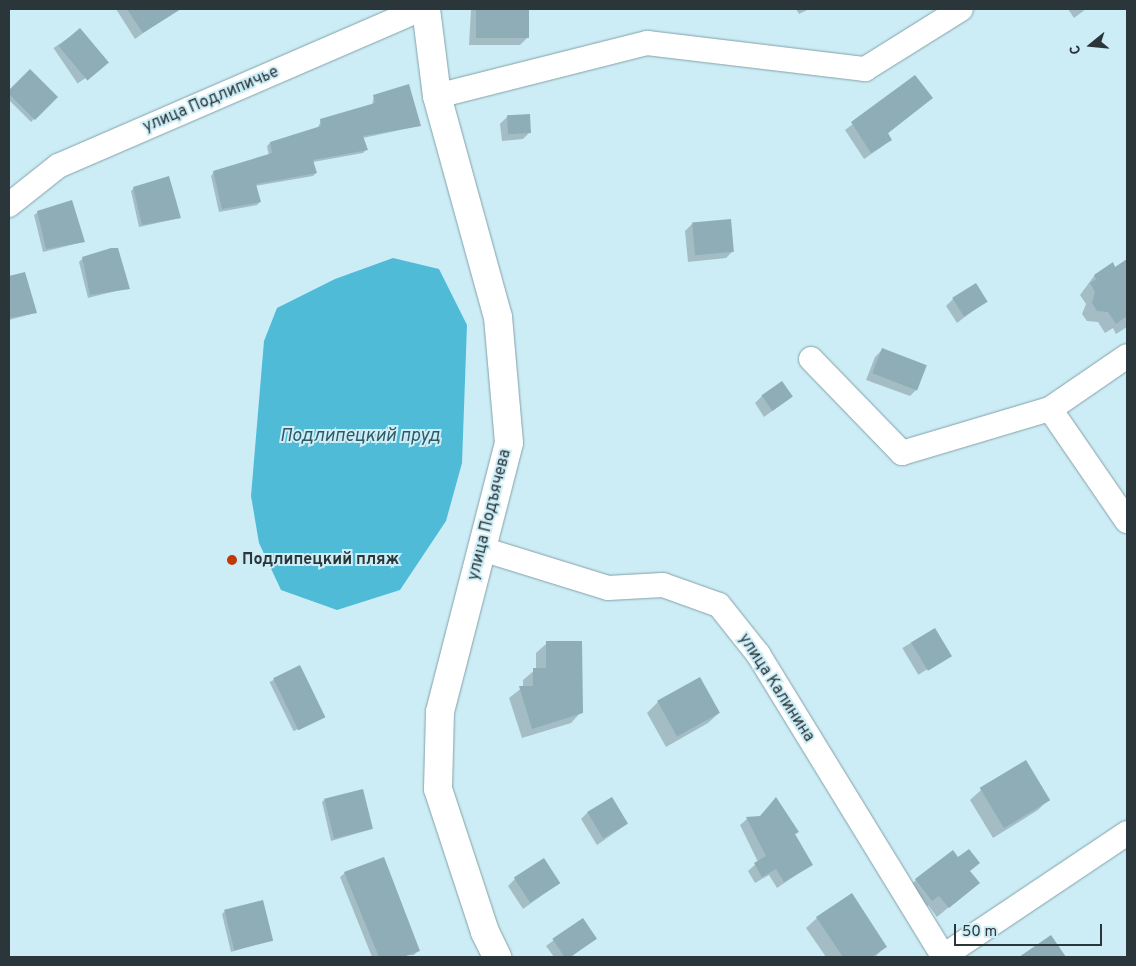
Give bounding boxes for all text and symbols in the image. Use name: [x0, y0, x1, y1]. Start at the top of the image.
north arrow: [1066, 20, 1116, 70]
text: С: [1067, 43, 1086, 56]
street label: улица Подлипичье: [140, 63, 282, 137]
water label: Подлипецкий пруд: [280, 426, 440, 448]
street label: улица Подъячева: [464, 447, 516, 583]
place label: Подлипецкий пляж: [242, 550, 399, 570]
marker: Подлипецкий пляж: [226, 554, 238, 566]
street label: улица Калинина: [734, 630, 818, 746]
scale bar: [956, 914, 1104, 946]
text: 50 m: [962, 923, 997, 942]

